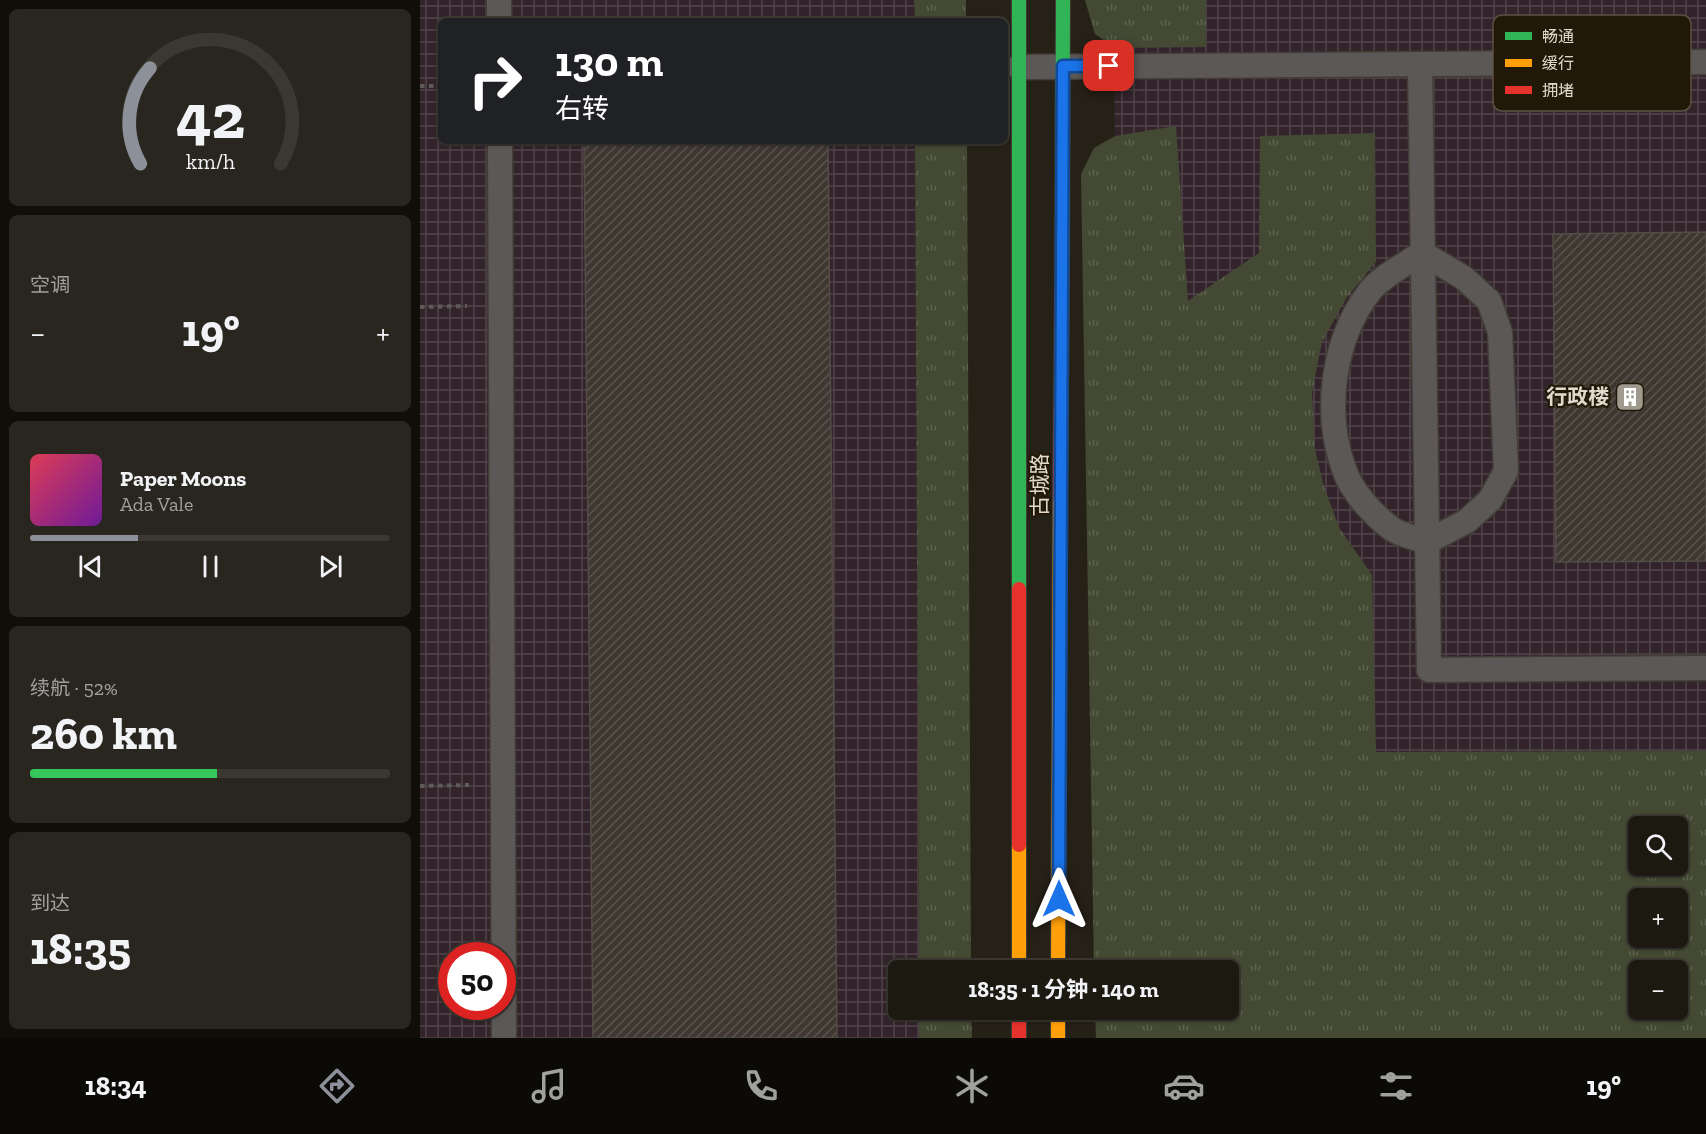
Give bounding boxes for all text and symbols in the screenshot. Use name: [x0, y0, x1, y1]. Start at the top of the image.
legend: [1493, 15, 1691, 111]
text: 畅通: [1542, 27, 1574, 46]
text: 130 m: [555, 36, 663, 87]
pin: [1083, 40, 1134, 91]
icon: right: [456, 42, 534, 120]
icon: arrive: [1092, 49, 1125, 82]
text: 缓行: [1542, 54, 1574, 73]
text: 42: [175, 80, 245, 155]
text: 拥堵: [1542, 81, 1574, 100]
text: 右转: [555, 93, 609, 125]
text: km/h: [186, 150, 234, 175]
text: 空调: [30, 273, 70, 297]
text: 19°: [182, 304, 240, 358]
text: −: [30, 313, 45, 352]
text: +: [376, 313, 390, 352]
building icon: 行政楼: [1614, 381, 1646, 413]
place label: 行政楼: [1546, 384, 1609, 409]
street label: 古城路: [1027, 454, 1052, 517]
text: Paper Moons: [120, 465, 246, 492]
text: Ada Vale: [120, 492, 193, 516]
icon: previous: [74, 550, 107, 583]
icon: pause: [194, 550, 227, 583]
icon: next: [314, 550, 347, 583]
text: 续航 · 52%: [30, 676, 118, 700]
text: 260 km: [30, 707, 177, 761]
map controls: [1628, 816, 1688, 1020]
button: search: [1628, 816, 1688, 876]
position arrow: [1027, 867, 1091, 931]
button: +: [1628, 888, 1688, 948]
text: 到达: [30, 891, 70, 915]
text: 18:35: [30, 922, 131, 976]
speed limit sign: 50: [438, 942, 516, 1020]
button: −: [1628, 960, 1688, 1020]
text: 18:35 · 1 分钟 · 140 m: [968, 976, 1159, 1003]
icon: directions: [316, 1065, 358, 1107]
icon: music: [528, 1065, 570, 1107]
icon: phone: [740, 1065, 782, 1107]
icon: climate: [951, 1065, 993, 1107]
icon: car: [1163, 1065, 1205, 1107]
icon: filters: [1375, 1065, 1417, 1107]
text: 18:34: [85, 1070, 147, 1102]
text: 19°: [1586, 1070, 1621, 1102]

